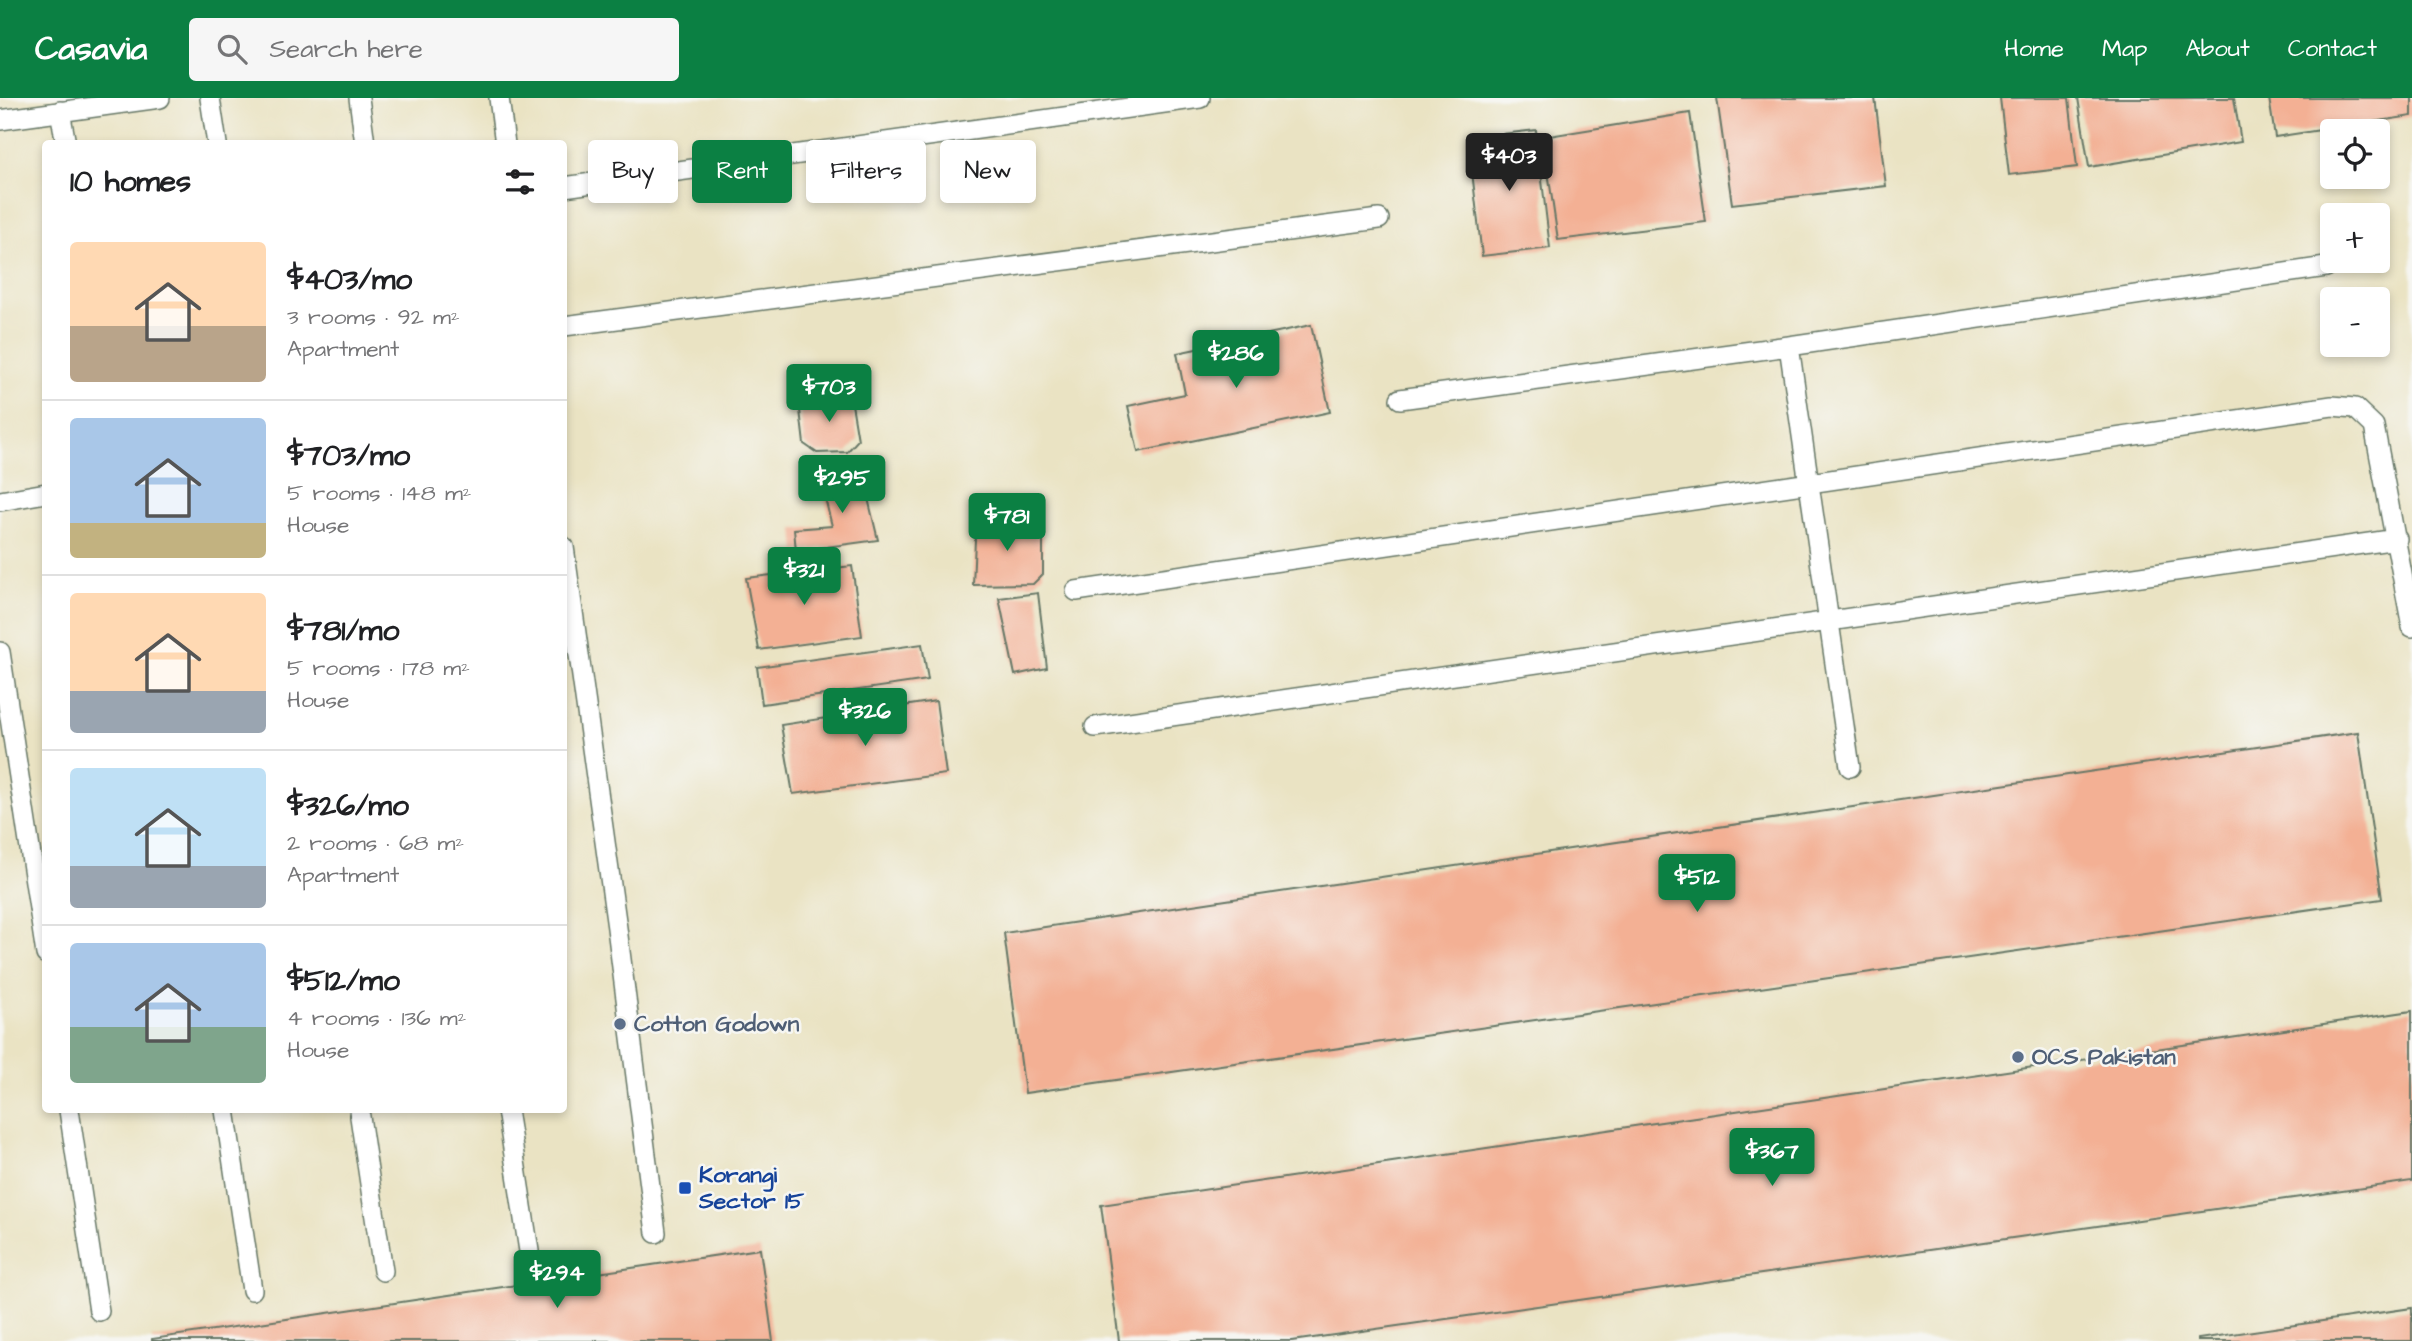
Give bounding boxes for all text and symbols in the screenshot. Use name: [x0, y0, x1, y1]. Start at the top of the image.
search box: [189, 18, 679, 81]
text: Casavia: [35, 26, 147, 72]
icon: search: [213, 30, 251, 68]
text: Search here: [269, 31, 423, 67]
text: Home: [2004, 32, 2064, 66]
text: Map: [2102, 32, 2147, 66]
text: About: [2185, 32, 2250, 66]
text: Contact: [2288, 32, 2377, 66]
map controls: [2320, 119, 2390, 357]
button: locate: [2320, 119, 2390, 189]
pin: $403: [1468, 134, 1550, 193]
chip: Buy: [588, 140, 678, 203]
chip: Rent: [692, 140, 792, 203]
chip: Filters: [806, 140, 926, 203]
chip: New: [940, 140, 1036, 203]
text: $403: [1482, 140, 1536, 172]
text: 10 homes: [70, 161, 191, 203]
icon: filters: [501, 163, 539, 201]
button: +: [2320, 203, 2390, 273]
text: $403/mo: [287, 259, 412, 301]
icon: home: [126, 270, 210, 354]
button: −: [2320, 287, 2390, 357]
text: 3 rooms · 92 m²: [287, 301, 460, 333]
pin: $286: [1195, 330, 1277, 390]
text: Apartment: [287, 333, 399, 365]
text: $286: [1208, 337, 1264, 369]
pin: $703: [788, 364, 870, 424]
text: $703: [802, 371, 856, 403]
text: $703/mo: [287, 435, 410, 477]
icon: home: [126, 446, 210, 530]
pin: $295: [801, 456, 883, 515]
text: $295: [814, 462, 870, 494]
text: 5 rooms · 148 m²: [287, 477, 471, 509]
pin: $781: [966, 494, 1048, 553]
text: $781: [985, 500, 1029, 532]
text: House: [287, 509, 350, 541]
pin: $321: [763, 547, 845, 607]
text: $321: [784, 554, 824, 586]
text: $781/mo: [287, 610, 399, 652]
icon: home: [126, 621, 210, 705]
text: 5 rooms · 178 m²: [287, 652, 470, 684]
text: House: [287, 684, 350, 716]
pin: $326: [824, 688, 906, 748]
text: $326: [839, 695, 891, 727]
text: $326/mo: [287, 785, 409, 827]
icon: home: [126, 796, 210, 880]
text: 2 rooms · 68 m²: [287, 827, 464, 859]
pin: $512: [1656, 854, 1738, 914]
text: Apartment: [287, 859, 399, 891]
text: $512: [1674, 861, 1720, 893]
text: $512/mo: [287, 960, 400, 1002]
icon: home: [126, 971, 210, 1055]
text: 4 rooms · 136 m²: [287, 1002, 466, 1034]
place label: Cotton Godown: [634, 1008, 800, 1040]
marker: Cotton Godown: [612, 1016, 628, 1032]
text: House: [287, 1034, 350, 1066]
place label: OCS Pakistan: [2032, 1041, 2176, 1073]
marker: OCS Pakistan: [2010, 1049, 2026, 1065]
pin: $367: [1731, 1128, 1813, 1188]
text: $367: [1745, 1135, 1799, 1167]
place label: Korangi Sector 15: [698, 1159, 805, 1217]
marker: Korangi Sector 15: [677, 1180, 693, 1196]
pin: $294: [516, 1250, 598, 1310]
text: $294: [530, 1257, 584, 1289]

